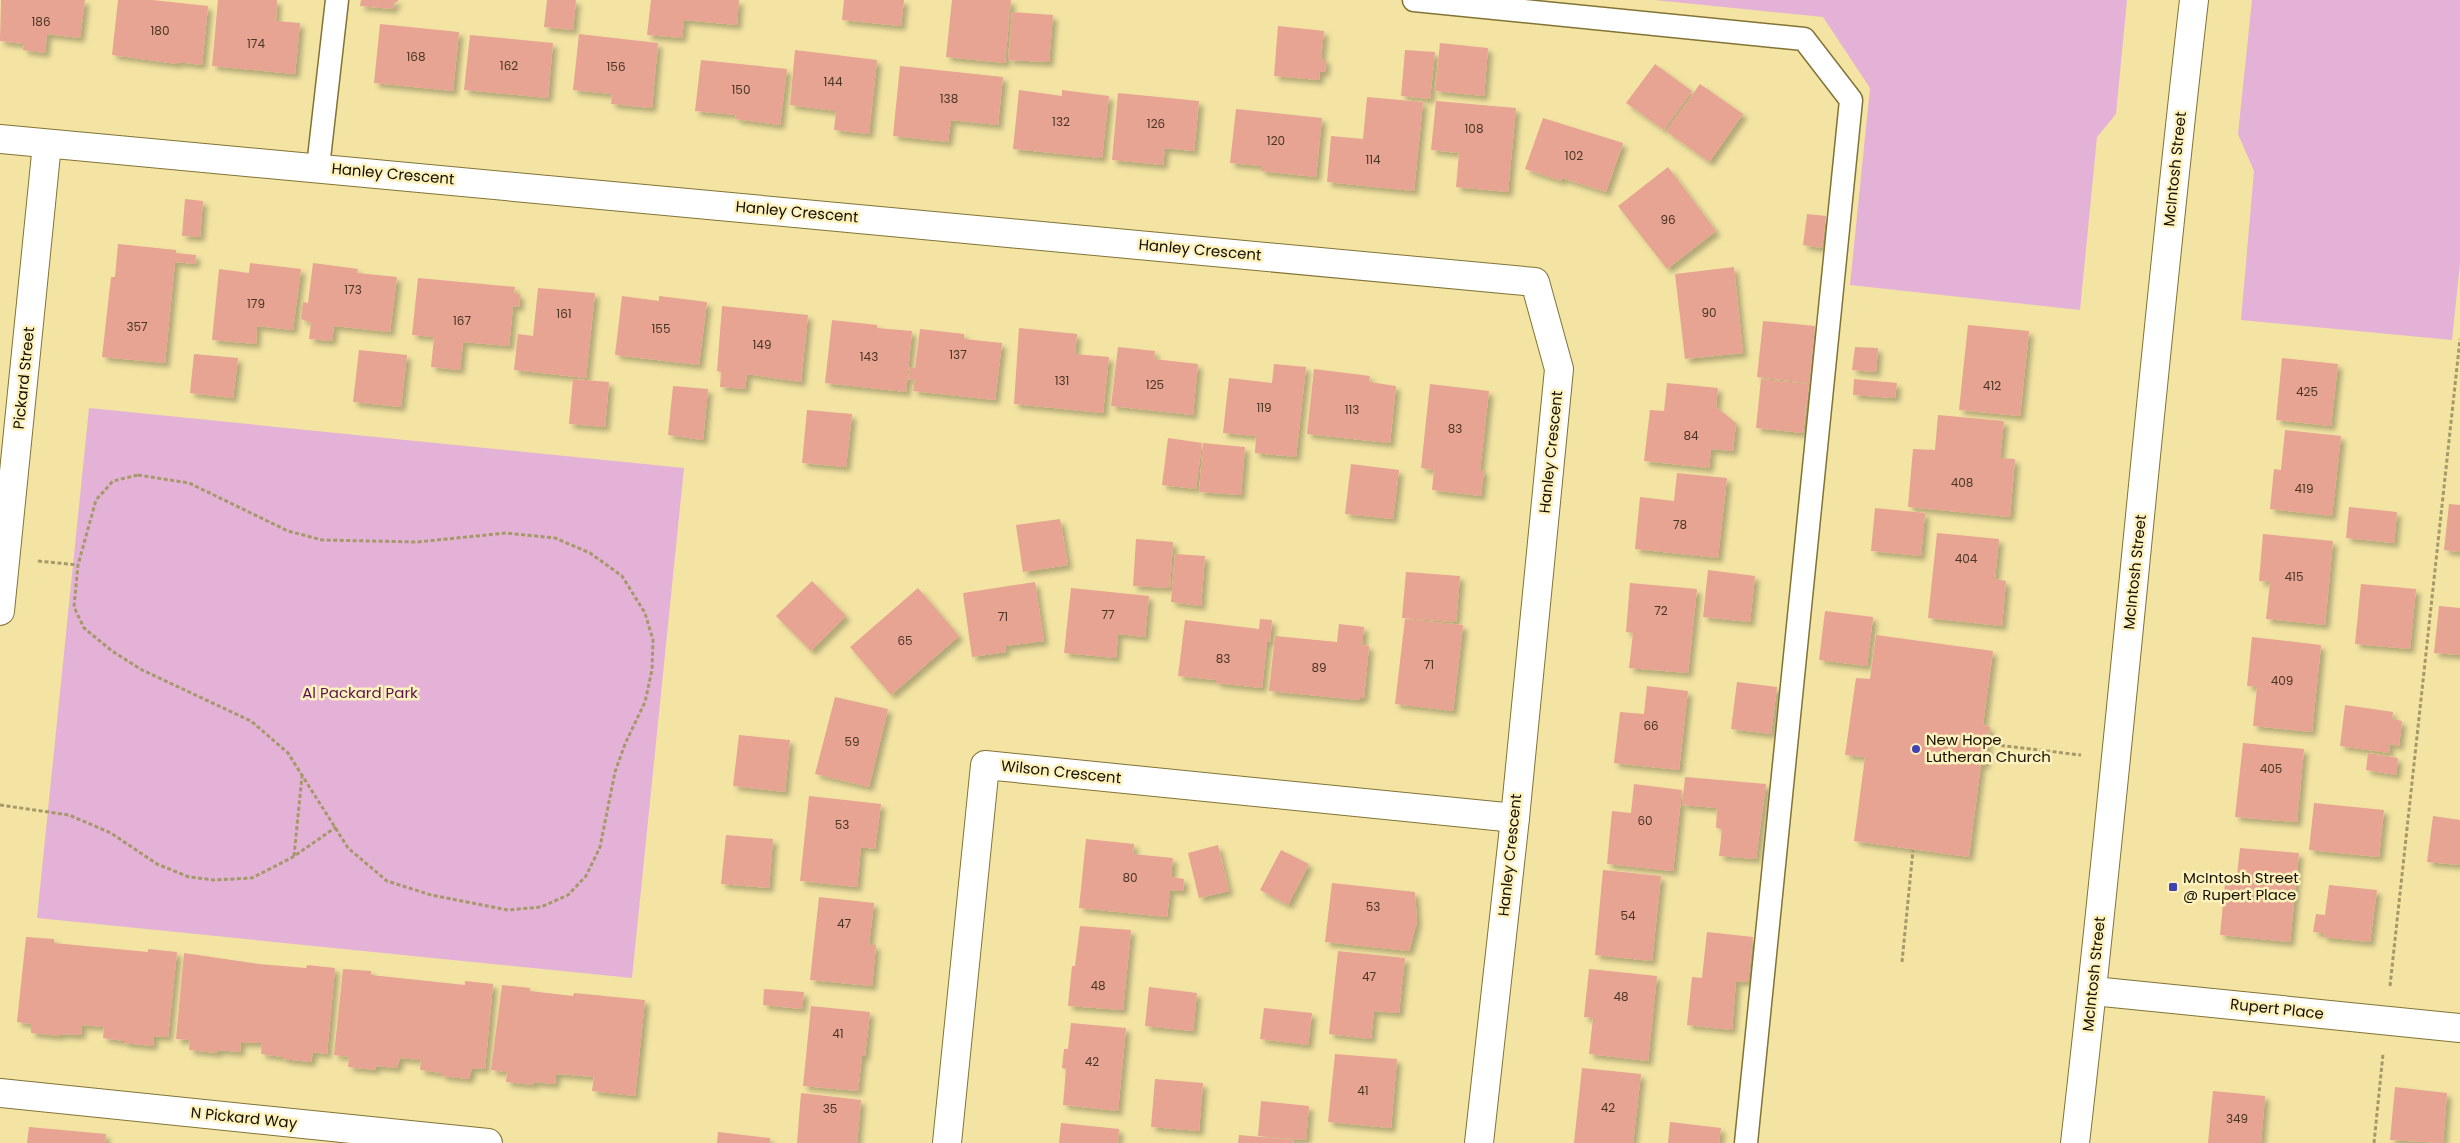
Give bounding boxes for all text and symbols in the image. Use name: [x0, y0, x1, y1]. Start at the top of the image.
house number: 186: [31, 13, 51, 30]
house number: 180: [151, 22, 169, 39]
house number: 174: [247, 35, 265, 52]
house number: 168: [406, 48, 426, 65]
house number: 162: [500, 57, 518, 74]
house number: 156: [607, 58, 626, 75]
house number: 144: [824, 73, 843, 90]
house number: 150: [732, 81, 750, 98]
house number: 138: [940, 90, 958, 107]
street label: McIntosh Street: [2158, 110, 2191, 228]
house number: 132: [1052, 113, 1070, 130]
house number: 126: [1147, 115, 1165, 132]
house number: 108: [1465, 120, 1483, 137]
house number: 120: [1267, 132, 1285, 149]
house number: 102: [1565, 147, 1583, 164]
house number: 114: [1365, 151, 1381, 168]
street label: Hanley Crescent: [331, 158, 455, 189]
street label: Hanley Crescent: [735, 196, 859, 227]
house number: 96: [1660, 211, 1676, 228]
street label: Hanley Crescent: [1138, 234, 1262, 265]
house number: 173: [344, 281, 362, 298]
house number: 179: [247, 295, 265, 312]
house number: 90: [1701, 304, 1717, 321]
house number: 161: [556, 305, 572, 322]
house number: 167: [453, 312, 471, 329]
house number: 357: [126, 318, 148, 335]
house number: 155: [652, 320, 670, 337]
street label: Pickard Street: [8, 326, 39, 430]
house number: 149: [753, 336, 771, 353]
house number: 137: [949, 346, 967, 363]
house number: 143: [860, 348, 878, 365]
house number: 131: [1055, 372, 1069, 389]
house number: 125: [1146, 376, 1164, 393]
house number: 412: [1983, 377, 2001, 394]
house number: 425: [2296, 383, 2318, 400]
street label: Hanley Crescent: [1534, 390, 1567, 514]
house number: 119: [1256, 399, 1272, 416]
house number: 113: [1345, 401, 1359, 418]
house number: 83: [1448, 420, 1462, 437]
house number: 84: [1683, 427, 1699, 444]
house number: 408: [1951, 474, 1973, 491]
house number: 419: [2295, 480, 2313, 497]
street label: McIntosh Street: [2118, 513, 2151, 631]
house number: 78: [1673, 516, 1687, 533]
house number: 404: [1955, 550, 1978, 567]
house number: 415: [2285, 568, 2303, 585]
house number: 72: [1654, 602, 1668, 619]
house number: 77: [1101, 606, 1115, 623]
house number: 71: [998, 608, 1008, 625]
house number: 65: [897, 632, 913, 649]
house number: 83: [1216, 650, 1230, 667]
house number: 71: [1424, 656, 1434, 673]
house number: 89: [1311, 659, 1327, 676]
house number: 409: [2271, 672, 2293, 689]
park label: Al Packard Park: [302, 682, 418, 703]
house number: 66: [1643, 717, 1659, 734]
place label: New Hope Lutheran Church: [1926, 729, 2051, 767]
house number: 59: [844, 733, 860, 750]
marker: New Hope Lutheran Church: [1910, 743, 1922, 755]
street label: Wilson Crescent: [1000, 755, 1122, 788]
house number: 405: [2260, 760, 2282, 777]
street label: Hanley Crescent: [1493, 793, 1526, 917]
house number: 60: [1637, 812, 1653, 829]
house number: 53: [835, 816, 849, 833]
place label: McIntosh Street @ Rupert Place: [2183, 867, 2299, 905]
house number: 80: [1122, 869, 1138, 886]
marker: McIntosh Street @ Rupert Place: [2167, 881, 2179, 893]
house number: 53: [1366, 898, 1380, 915]
house number: 54: [1620, 907, 1636, 924]
house number: 47: [837, 915, 851, 932]
street label: McIntosh Street: [2077, 915, 2110, 1033]
house number: 47: [1362, 968, 1376, 985]
house number: 48: [1090, 977, 1106, 994]
house number: 48: [1613, 988, 1629, 1005]
street label: Rupert Place: [2229, 993, 2325, 1024]
house number: 41: [832, 1025, 844, 1042]
house number: 42: [1085, 1053, 1099, 1070]
house number: 41: [1357, 1082, 1369, 1099]
house number: 42: [1601, 1099, 1615, 1116]
house number: 35: [823, 1100, 837, 1117]
street label: N Pickard Way: [190, 1101, 299, 1134]
house number: 349: [2226, 1110, 2248, 1127]

